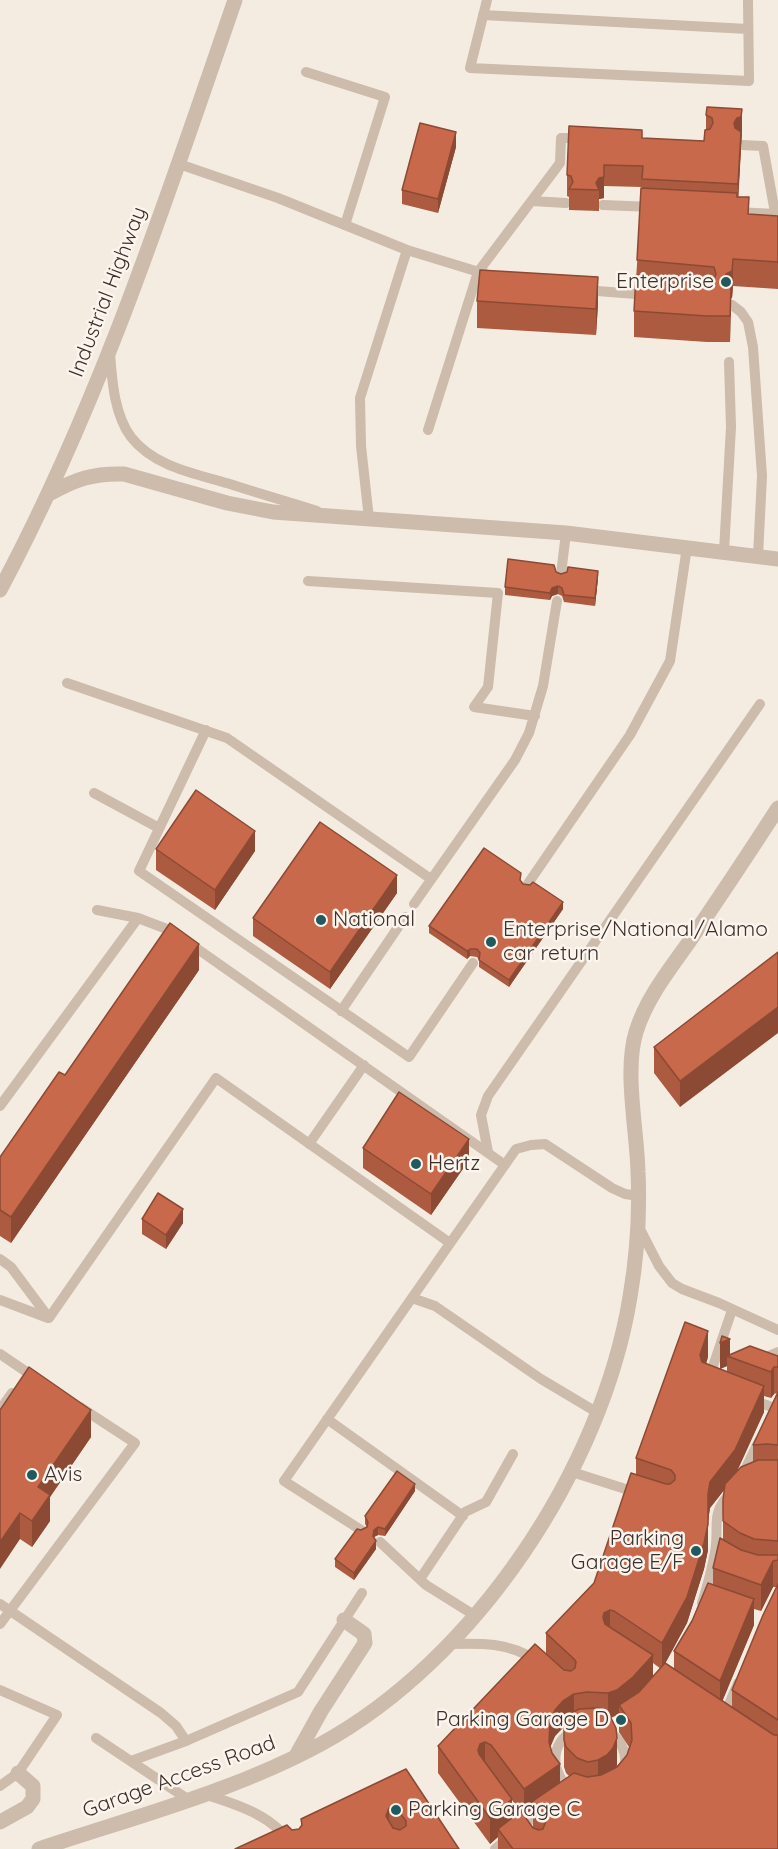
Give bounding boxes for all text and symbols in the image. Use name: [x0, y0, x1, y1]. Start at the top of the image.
street label: Industrial Highway: [64, 203, 152, 381]
place label: Enterprise: [616, 269, 714, 295]
marker: Enterprise: [719, 275, 733, 289]
place label: National: [333, 907, 415, 933]
marker: National: [314, 913, 328, 927]
place label: Enterprise/National/Alamo car return: [503, 917, 768, 967]
marker: Enterprise/National/Alamo car return: [484, 935, 498, 949]
place label: Hertz: [428, 1151, 480, 1177]
marker: Hertz: [409, 1157, 423, 1171]
place label: Avis: [44, 1462, 82, 1488]
marker: Avis: [25, 1468, 39, 1482]
place label: Parking Garage E/F: [571, 1526, 684, 1576]
marker: Parking Garage E/F: [689, 1544, 703, 1558]
place label: Parking Garage D: [436, 1707, 609, 1733]
marker: Parking Garage D: [614, 1713, 628, 1727]
street label: Garage Access Road: [79, 1730, 279, 1824]
place label: Parking Garage C: [408, 1797, 580, 1823]
marker: Parking Garage C: [389, 1803, 403, 1817]

